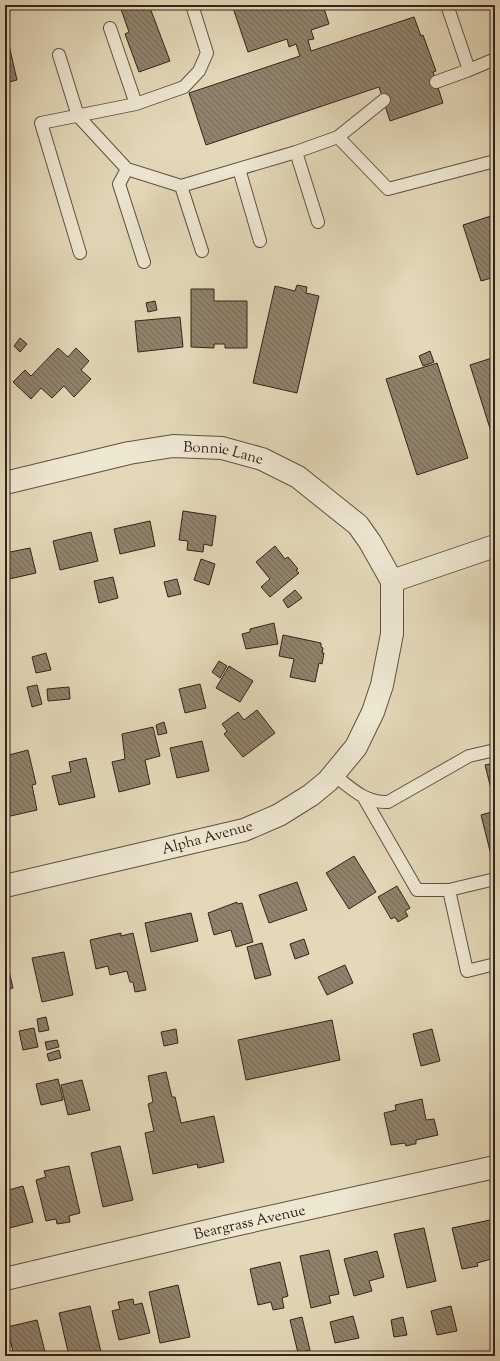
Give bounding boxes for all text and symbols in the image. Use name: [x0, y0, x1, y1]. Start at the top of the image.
street label: Bonnie Lane: [183, 437, 265, 471]
street label: Alpha Avenue: [160, 816, 255, 861]
street label: Beargrass Avenue: [192, 1200, 308, 1246]

